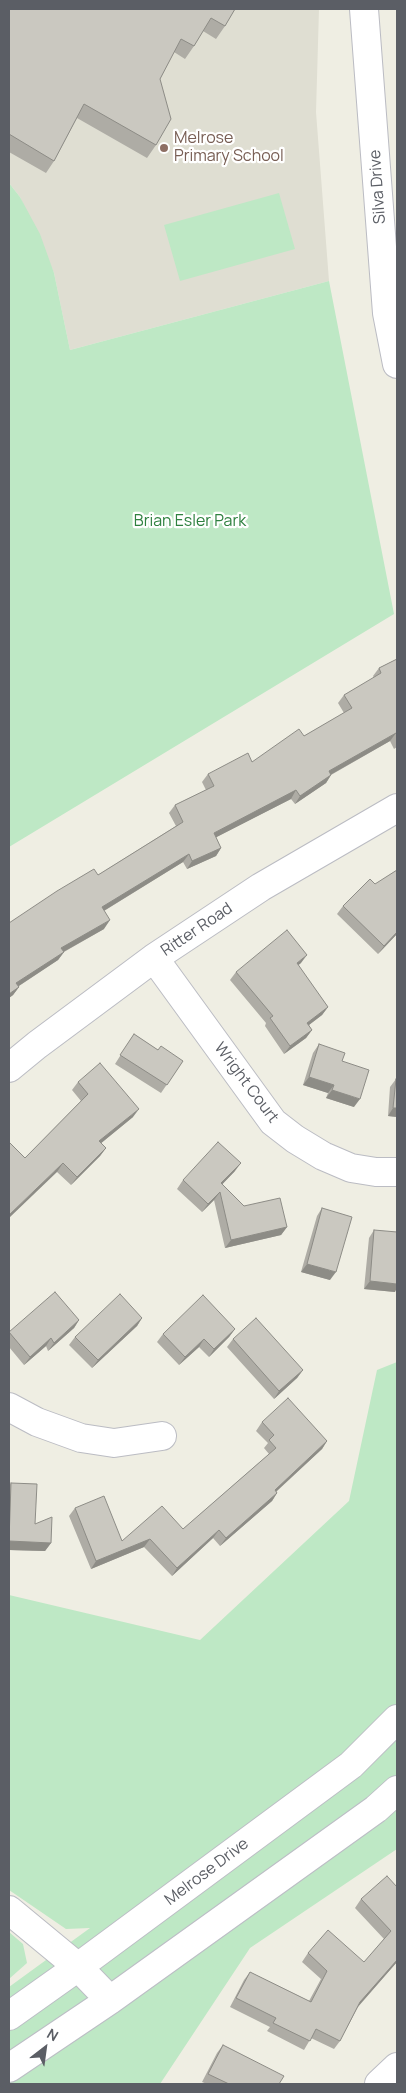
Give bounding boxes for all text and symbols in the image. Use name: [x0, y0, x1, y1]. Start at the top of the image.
place label: Melrose Primary School: [174, 129, 284, 167]
marker: Melrose Primary School: [158, 142, 170, 154]
street label: Silva Drive: [366, 149, 390, 225]
park label: Brian Esler Park: [134, 512, 246, 532]
street label: Ritter Road: [158, 899, 236, 961]
street label: Wright Court: [210, 1039, 282, 1127]
street label: Melrose Drive: [161, 1834, 253, 1910]
north arrow: [20, 2023, 70, 2073]
text: N: [44, 2024, 62, 2045]

